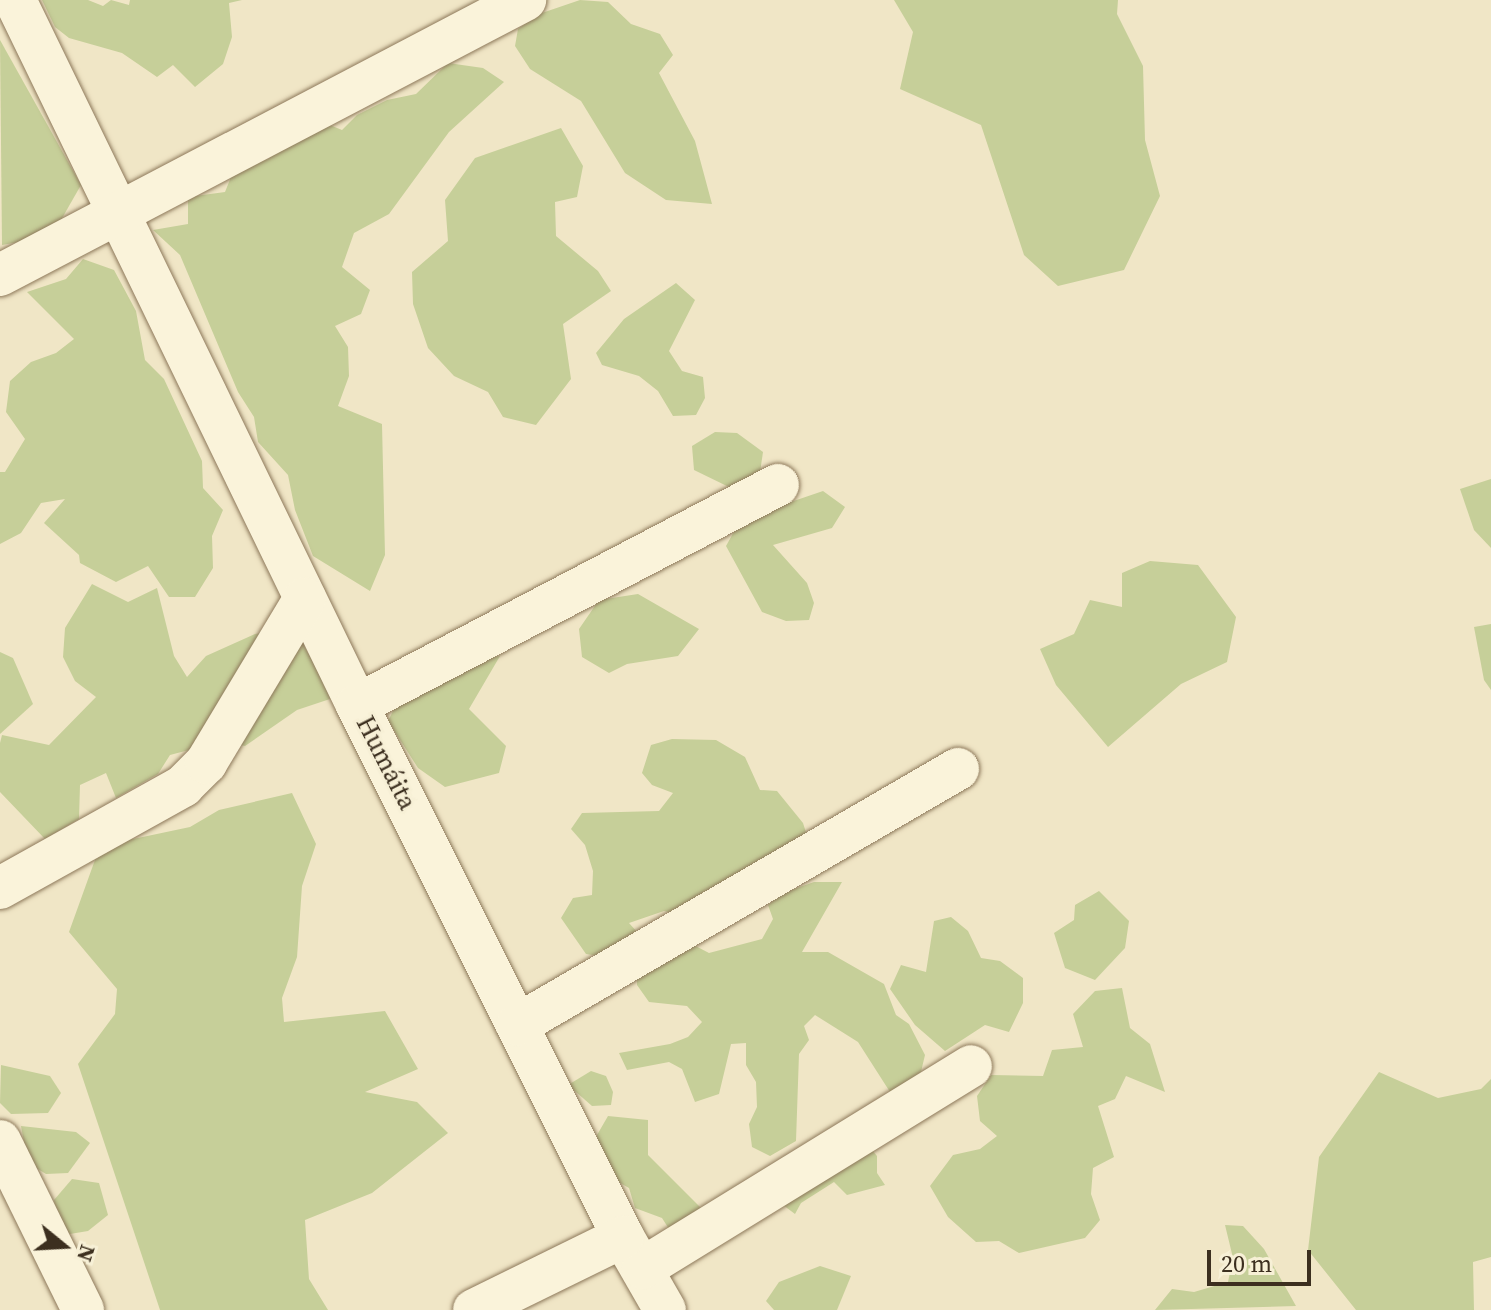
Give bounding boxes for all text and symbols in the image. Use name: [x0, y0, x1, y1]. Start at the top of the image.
street label: Humáita: [349, 711, 423, 815]
north arrow: [24, 1206, 104, 1286]
scale bar: [1211, 1234, 1315, 1284]
text: N: [70, 1241, 104, 1266]
text: 20 m: [1221, 1247, 1272, 1280]

